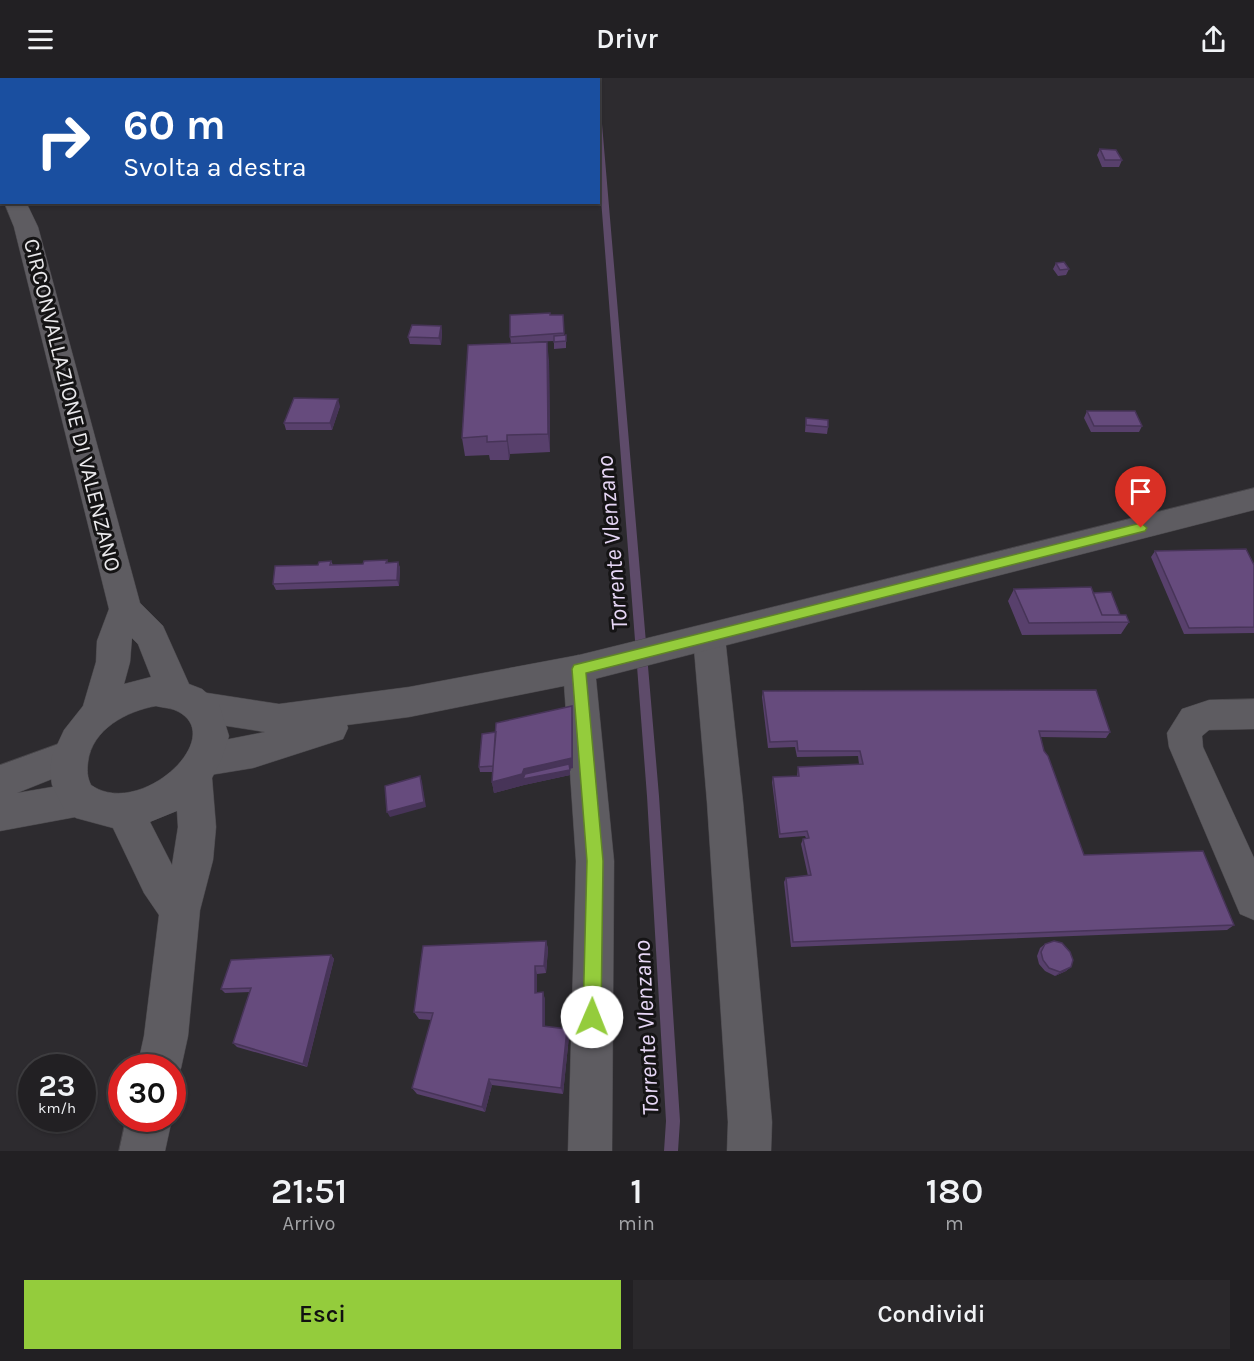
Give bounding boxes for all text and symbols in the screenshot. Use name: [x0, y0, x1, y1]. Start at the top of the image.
icon: menu: [24, 23, 57, 56]
text: Drivr: [596, 23, 658, 55]
icon: share: [1197, 23, 1230, 56]
text: 60 m: [123, 100, 226, 150]
icon: right: [24, 102, 102, 180]
text: Svolta a destra: [123, 151, 307, 183]
street label: CIRCONVALLAZIONE DI VALENZANO: [18, 236, 126, 574]
water label: Torrente Vlenzano: [590, 454, 634, 632]
pin: [1115, 466, 1166, 528]
icon: arrive: [1124, 475, 1157, 508]
water label: Torrente Vlenzano: [627, 939, 665, 1116]
position arrow: [560, 985, 624, 1049]
speed limit sign: 30: [108, 1054, 186, 1132]
text: 23: [39, 1068, 75, 1104]
text: km/h: [38, 1099, 76, 1117]
text: 21:51: [271, 1170, 347, 1212]
text: 1: [630, 1170, 643, 1212]
text: 180: [925, 1170, 983, 1212]
text: Arrivo: [283, 1212, 335, 1235]
text: min: [618, 1212, 655, 1235]
text: m: [945, 1212, 964, 1235]
button: Esci: [24, 1280, 621, 1349]
button: Condividi: [633, 1280, 1230, 1349]

